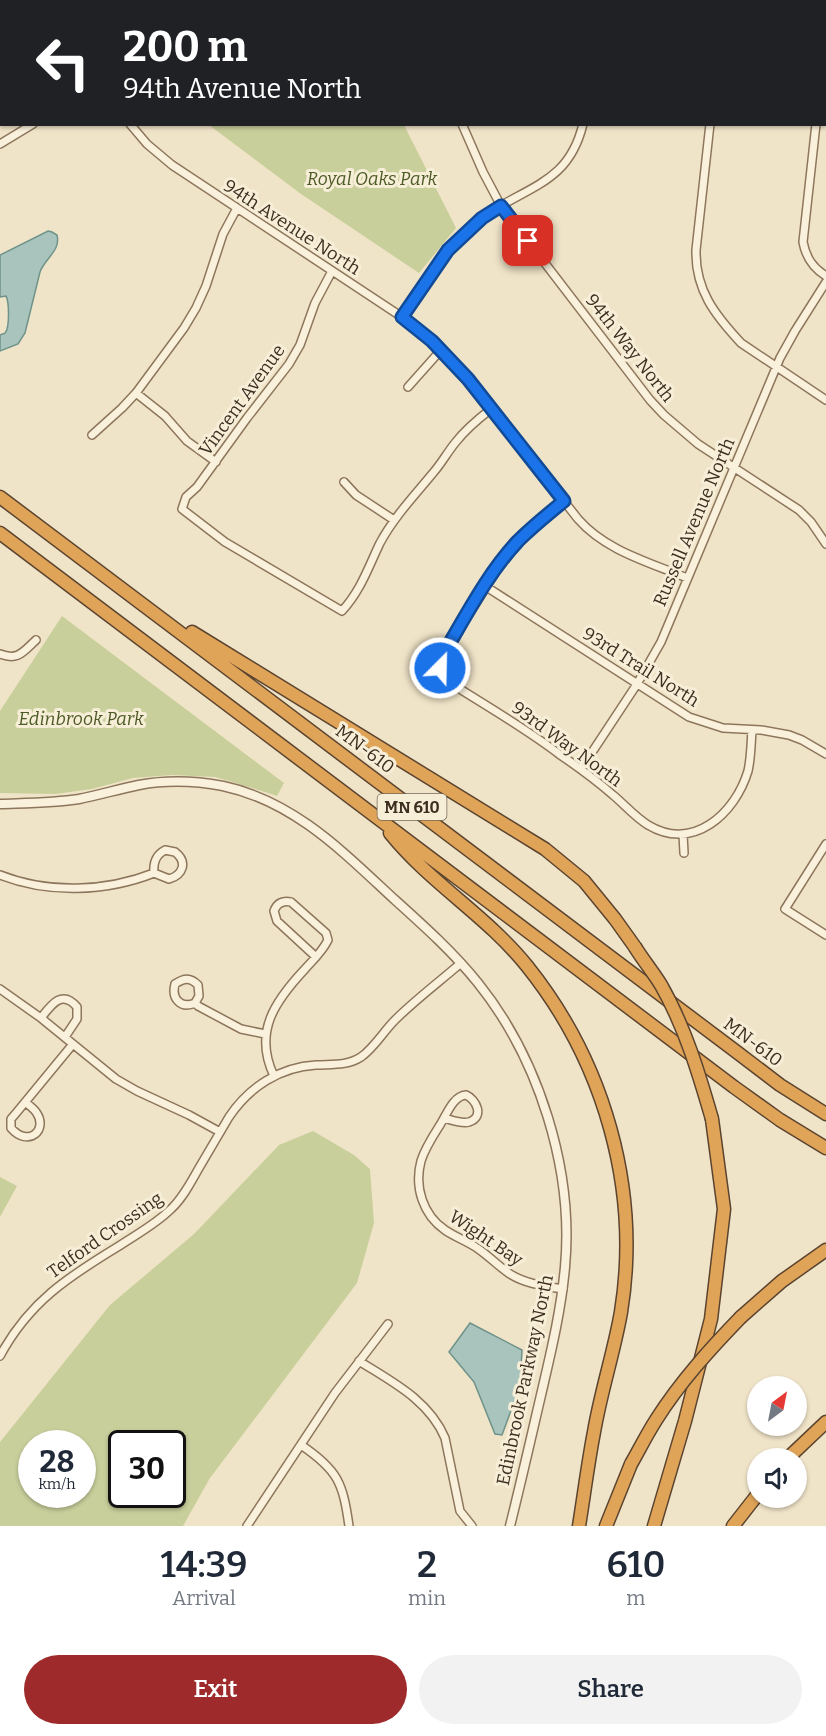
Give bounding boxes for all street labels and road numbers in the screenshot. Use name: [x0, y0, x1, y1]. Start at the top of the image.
street label: 94th Avenue North: [219, 175, 365, 279]
street label: 94th Way North: [581, 289, 679, 407]
street label: Vincent Avenue: [194, 340, 290, 460]
street label: Russell Avenue North: [649, 435, 739, 609]
street label: 93rd Trail North: [579, 622, 703, 712]
street label: 93rd Way North: [508, 697, 626, 791]
street label: MN-610: [331, 720, 399, 778]
road number: MN 610: [378, 794, 446, 820]
street label: MN-610: [719, 1013, 787, 1071]
street label: Telford Crossing: [43, 1187, 167, 1283]
street label: Wight Bay: [445, 1205, 527, 1271]
street label: Edinbrook Parkway North: [492, 1273, 558, 1487]

